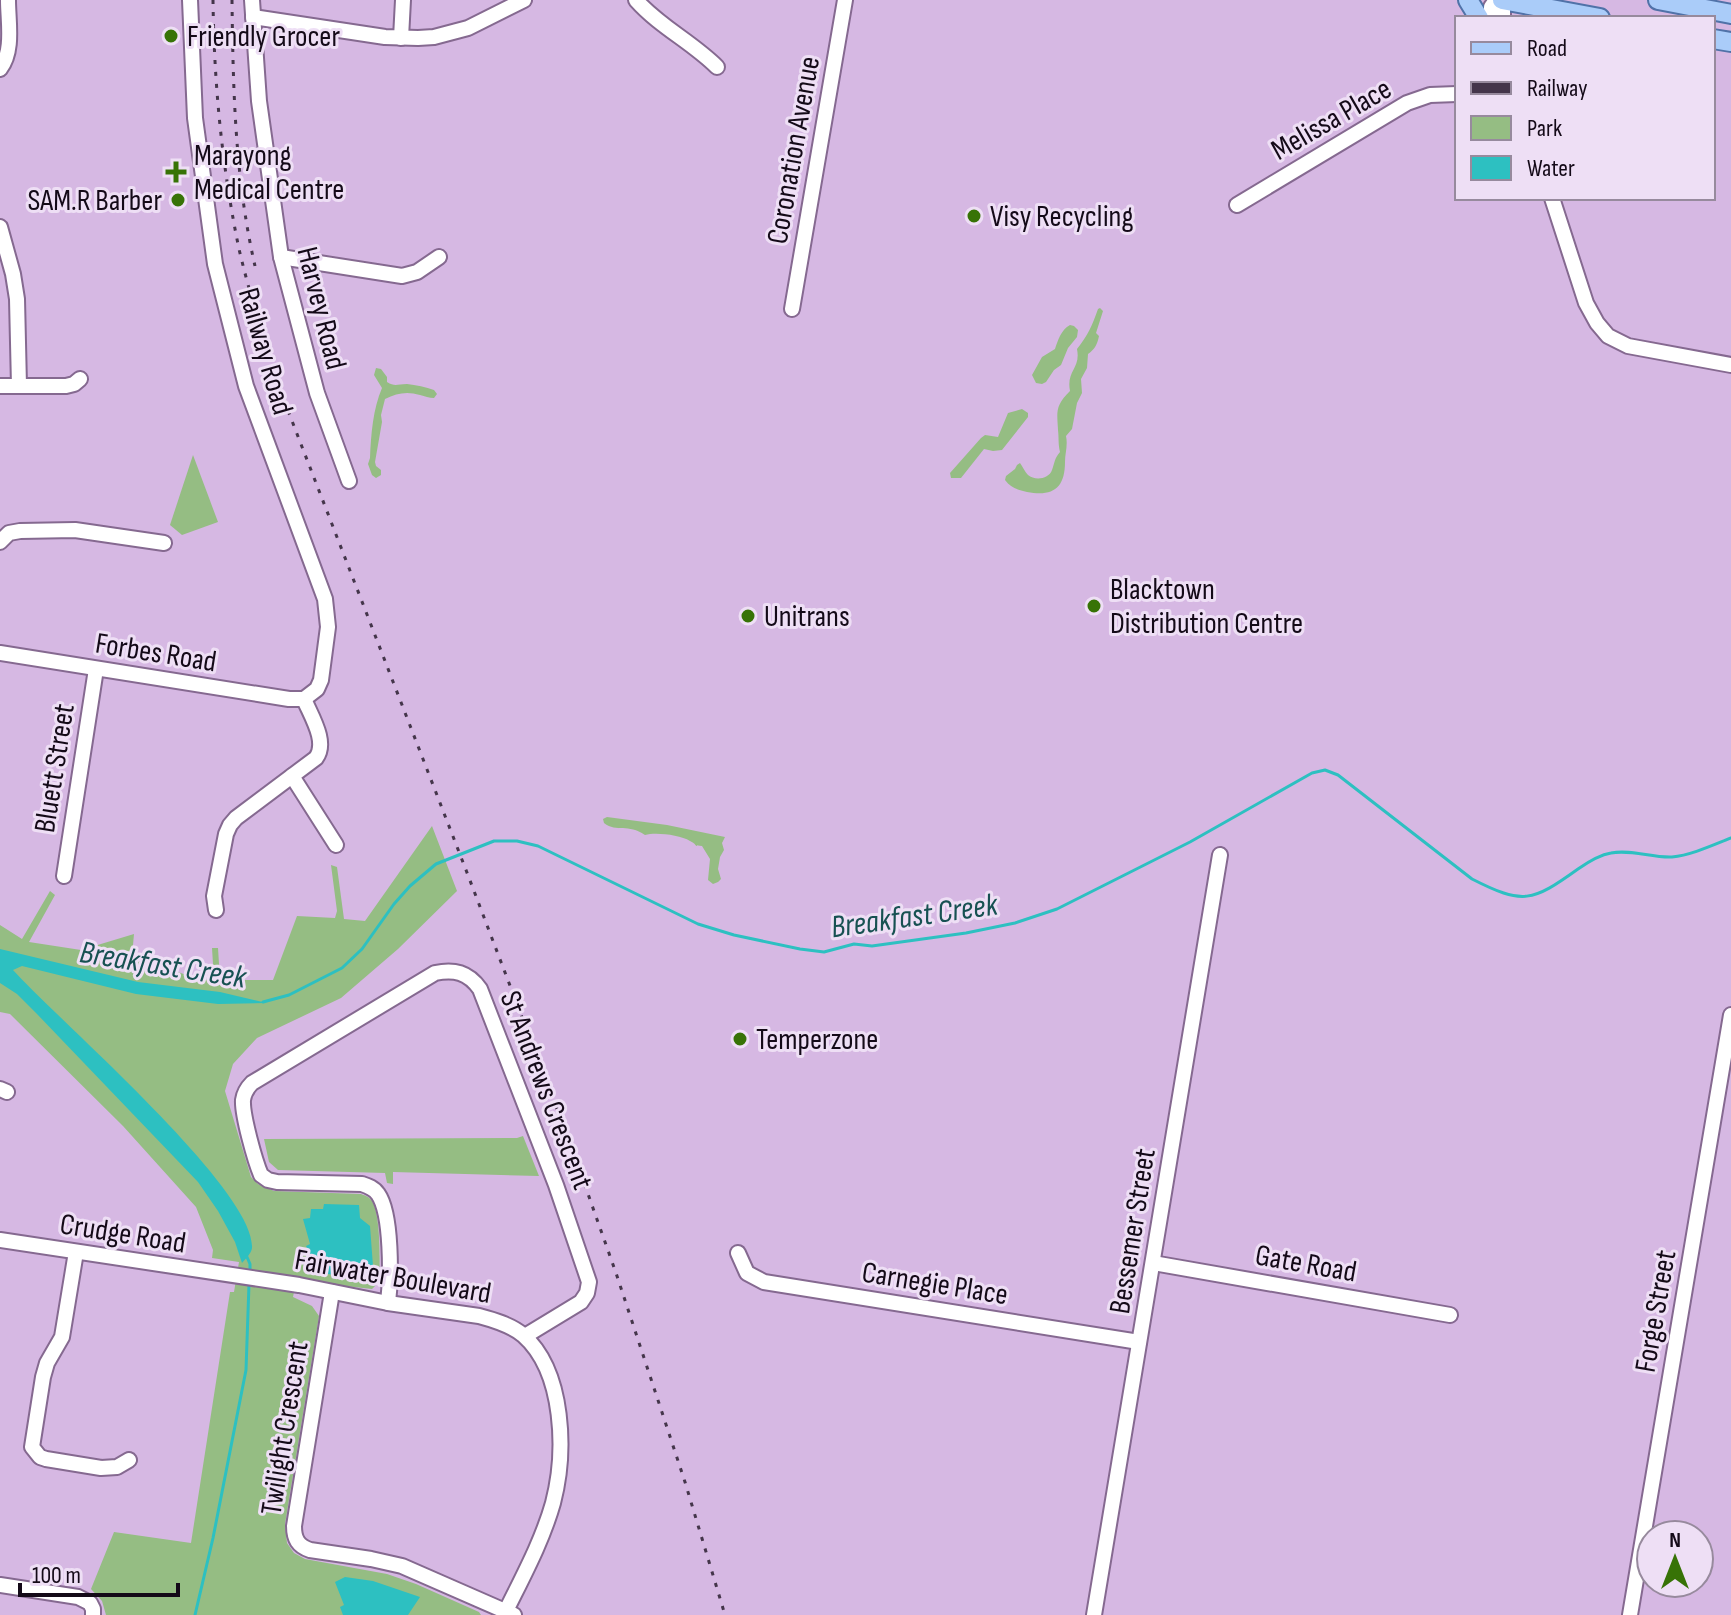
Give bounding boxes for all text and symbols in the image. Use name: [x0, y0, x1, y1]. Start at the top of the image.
legend: [1455, 16, 1715, 200]
place label: Friendly Grocer: [187, 19, 340, 55]
marker: Friendly Grocer: [162, 27, 180, 45]
text: Road: [1527, 34, 1567, 63]
street label: Coronation Avenue: [760, 54, 828, 247]
street label: Melissa Place: [1265, 71, 1398, 169]
text: Railway: [1527, 74, 1587, 103]
text: Park: [1527, 114, 1562, 143]
place label: Marayong Medical Centre: [194, 138, 344, 208]
text: Water: [1527, 154, 1575, 183]
marker: Marayong Medical Centre: [165, 161, 187, 183]
place label: SAM.R Barber: [27, 183, 162, 219]
marker: SAM.R Barber: [169, 191, 187, 209]
place label: Visy Recycling: [990, 199, 1133, 235]
marker: Visy Recycling: [965, 207, 983, 225]
street label: Harvey Road: [288, 243, 354, 373]
street label: Railway Road: [230, 284, 300, 419]
place label: Blacktown Distribution Centre: [1110, 572, 1303, 642]
marker: Blacktown Distribution Centre: [1085, 597, 1103, 615]
place label: Unitrans: [764, 599, 850, 635]
marker: Unitrans: [739, 607, 757, 625]
street label: Forbes Road: [93, 626, 219, 680]
street label: Bluett Street: [27, 701, 83, 835]
water label: Breakfast Creek: [828, 885, 1001, 947]
water label: Breakfast Creek: [77, 933, 250, 998]
street label: St Andrews Crescent: [492, 986, 600, 1195]
place label: Temperzone: [756, 1022, 878, 1058]
marker: Temperzone: [731, 1030, 749, 1048]
street label: Bessemer Street: [1102, 1146, 1164, 1316]
street label: Crudge Road: [57, 1206, 188, 1262]
street label: Gate Road: [1252, 1237, 1359, 1291]
street label: Fairwater Boulevard: [292, 1242, 494, 1312]
street label: Forge Street: [1628, 1247, 1684, 1375]
street label: Carnegie Place: [859, 1255, 1010, 1313]
street label: Twilight Crescent: [253, 1339, 316, 1518]
north arrow: [1635, 1519, 1715, 1599]
text: N: [1669, 1527, 1681, 1554]
scale bar: [20, 1547, 178, 1597]
text: 100 m: [32, 1561, 81, 1590]

